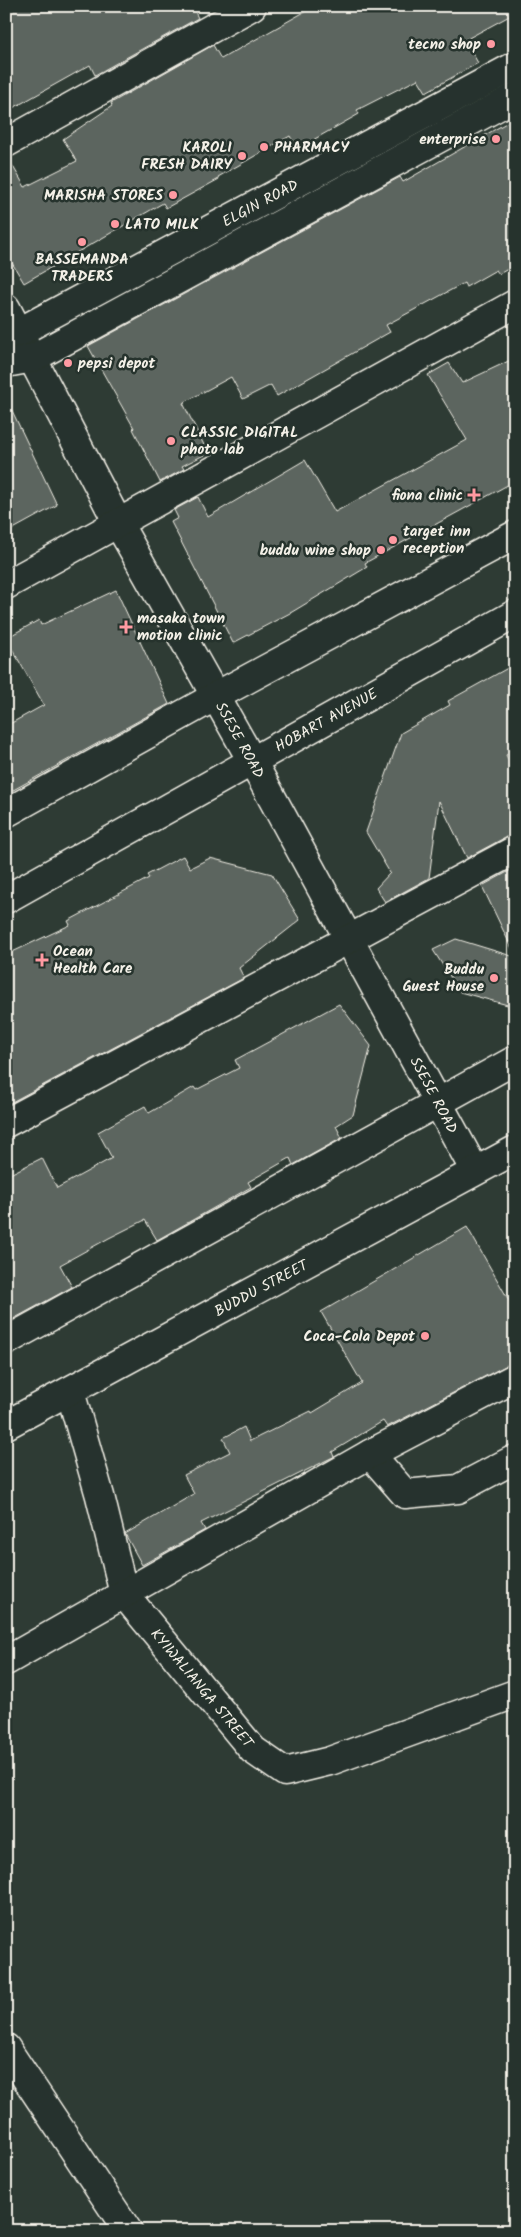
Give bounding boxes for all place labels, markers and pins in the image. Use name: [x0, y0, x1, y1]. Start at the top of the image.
place label: tecno shop: [408, 33, 481, 57]
marker: tecno shop: [485, 38, 497, 50]
place label: enterprise: [419, 128, 487, 152]
marker: enterprise: [490, 133, 502, 145]
place label: KAROLI FRESH DAIRY: [141, 136, 234, 177]
place label: PHARMACY: [274, 136, 351, 160]
marker: PHARMACY: [258, 141, 270, 153]
marker: KAROLI FRESH DAIRY: [236, 150, 248, 162]
place label: MARISHA STORES: [44, 184, 164, 208]
marker: MARISHA STORES: [167, 189, 179, 201]
place label: LATO MILK: [125, 213, 199, 237]
marker: LATO MILK: [109, 218, 121, 230]
marker: BASSEMANDA TRADERS: [76, 236, 88, 248]
place label: BASSEMANDA TRADERS: [35, 248, 129, 289]
place label: pepsi depot: [77, 352, 155, 376]
marker: pepsi depot: [62, 357, 74, 369]
place label: CLASSIC DIGITAL photo lab: [180, 421, 298, 462]
marker: CLASSIC DIGITAL photo lab: [165, 435, 177, 447]
place label: fiona clinic: [391, 484, 463, 508]
marker: fiona clinic: [467, 488, 481, 502]
place label: target inn reception: [403, 520, 470, 561]
marker: target inn reception: [387, 534, 399, 546]
place label: buddu wine shop: [260, 539, 371, 563]
marker: buddu wine shop: [375, 544, 387, 556]
place label: masaka town motion clinic: [137, 607, 225, 648]
marker: masaka town motion clinic: [119, 620, 133, 634]
place label: Ocean Health Care: [53, 940, 133, 981]
marker: Ocean Health Care: [35, 953, 49, 967]
place label: Buddu Guest House: [403, 958, 485, 999]
marker: Buddu Guest House: [488, 972, 500, 984]
place label: Coca-Cola Depot: [303, 1325, 415, 1349]
marker: Coca-Cola Depot: [419, 1330, 431, 1342]

